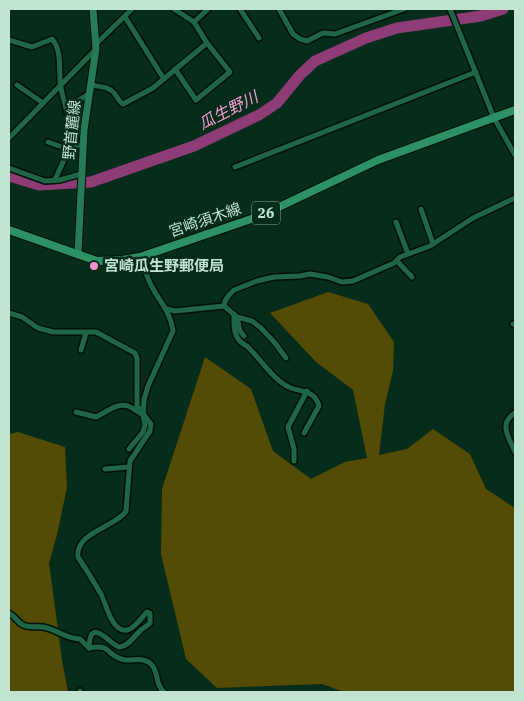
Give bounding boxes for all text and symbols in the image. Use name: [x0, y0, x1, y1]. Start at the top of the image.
water label: 瓜生野川: [195, 86, 263, 133]
street label: 野首麓線: [59, 99, 84, 161]
street label: 宮崎須木線: [166, 198, 243, 241]
road number: 26: [252, 202, 280, 224]
place label: 宮崎瓜生野郵便局: [104, 256, 224, 275]
marker: 宮崎瓜生野郵便局: [88, 260, 100, 272]

